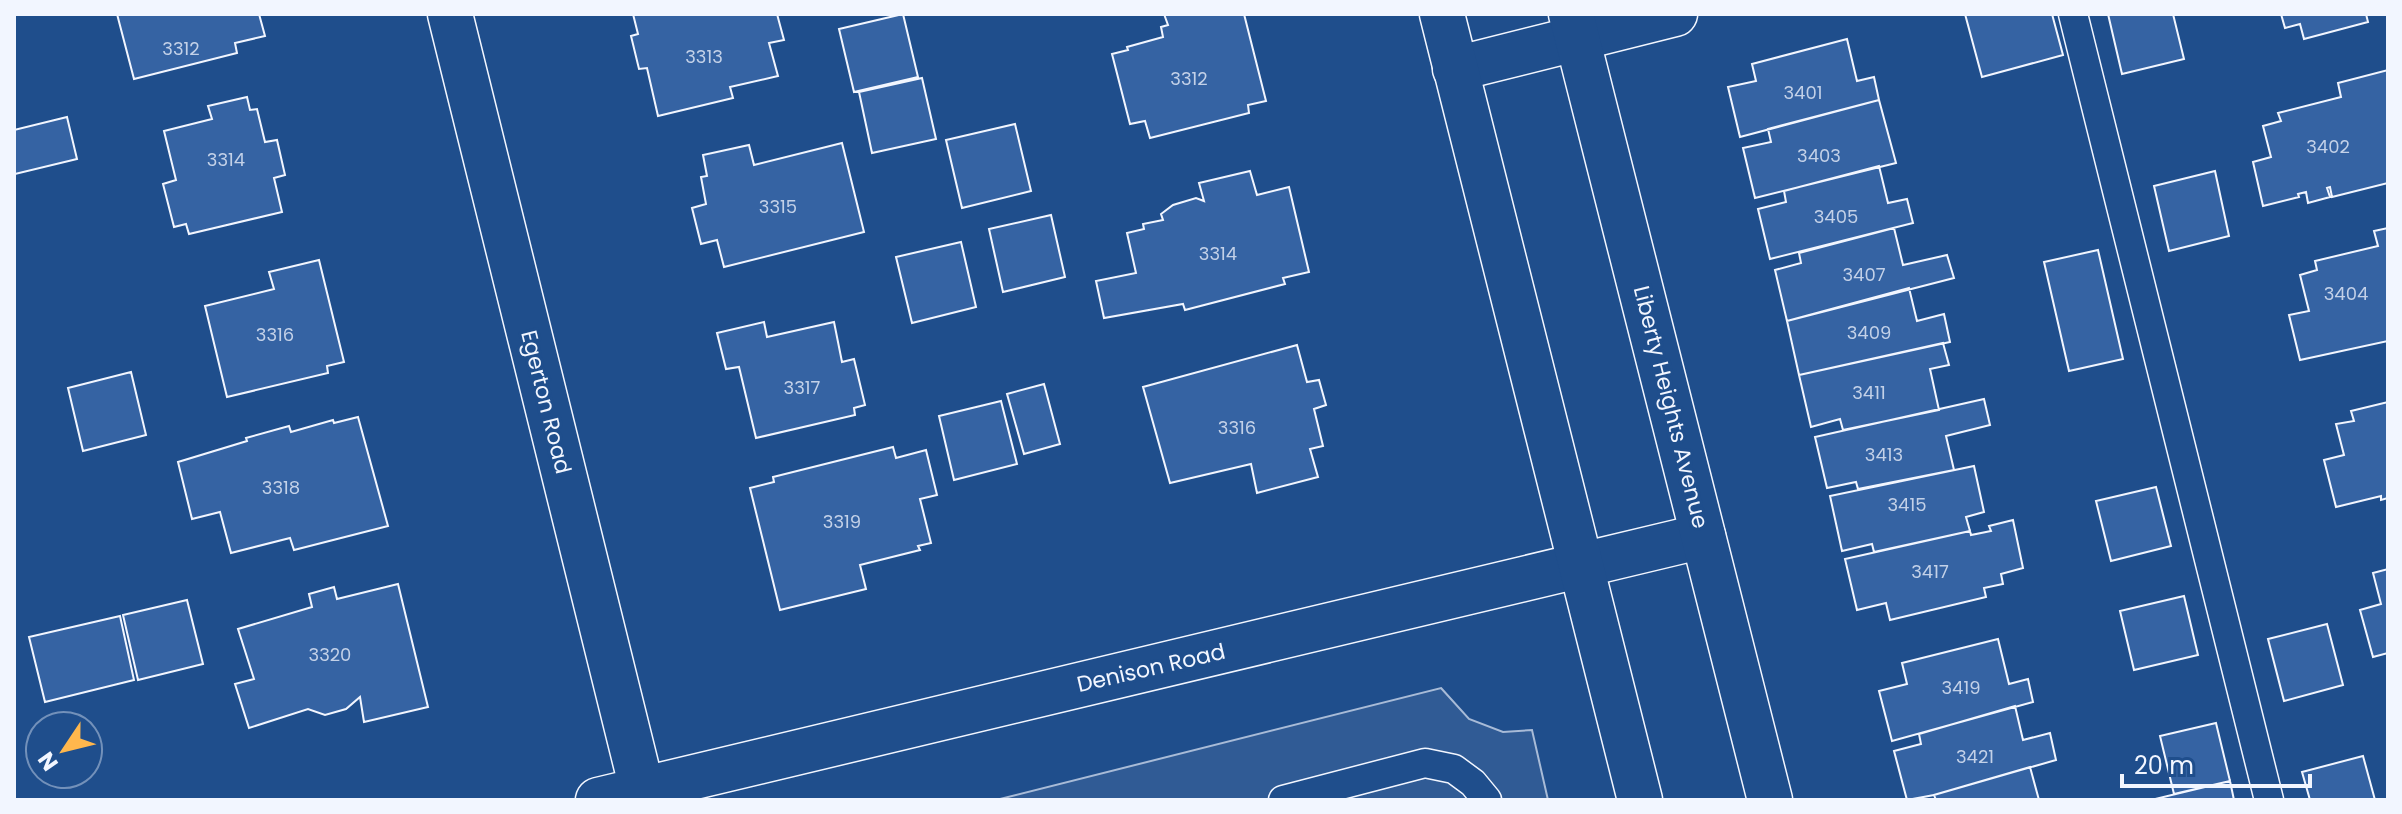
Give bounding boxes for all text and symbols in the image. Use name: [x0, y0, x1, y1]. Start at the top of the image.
house number: 3312: [162, 36, 200, 61]
house number: 3313: [685, 44, 723, 69]
house number: 3312: [1170, 66, 1208, 91]
house number: 3401: [1784, 80, 1823, 105]
house number: 3402: [2306, 134, 2350, 159]
house number: 3403: [1797, 143, 1841, 168]
house number: 3314: [207, 147, 245, 172]
house number: 3315: [759, 194, 797, 219]
house number: 3405: [1814, 204, 1858, 229]
house number: 3314: [1199, 241, 1237, 266]
house number: 3407: [1842, 262, 1886, 287]
house number: 3404: [2324, 281, 2368, 306]
street label: Liberty Heights Avenue: [1626, 282, 1716, 532]
house number: 3409: [1847, 320, 1891, 345]
house number: 3316: [256, 322, 294, 347]
street label: Egerton Road: [513, 327, 579, 477]
house number: 3317: [784, 375, 821, 400]
house number: 3411: [1852, 380, 1886, 405]
house number: 3316: [1218, 415, 1256, 440]
house number: 3413: [1865, 442, 1903, 467]
house number: 3318: [262, 475, 300, 500]
house number: 3415: [1888, 492, 1927, 517]
house number: 3319: [823, 509, 861, 534]
house number: 3417: [1911, 559, 1949, 584]
street label: Denison Road: [1074, 636, 1228, 700]
house number: 3320: [309, 642, 351, 667]
house number: 3419: [1941, 675, 1981, 700]
north arrow: [24, 710, 104, 790]
scale bar: [2122, 738, 2310, 788]
house number: 3421: [1956, 744, 1994, 769]
text: N: [31, 746, 65, 777]
text: 20 m: [2134, 749, 2194, 782]

